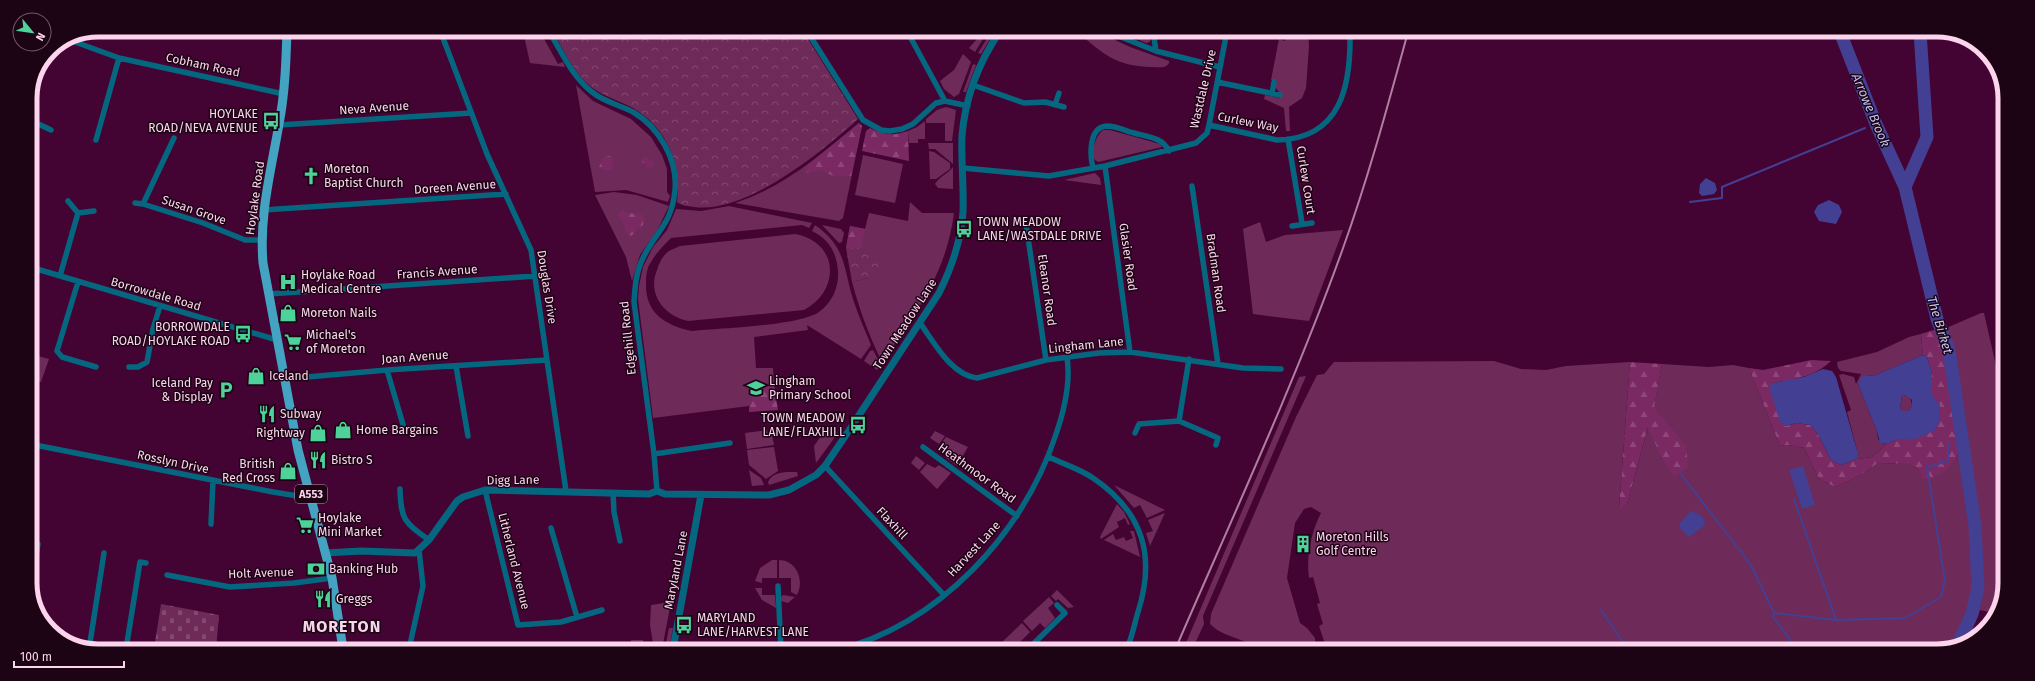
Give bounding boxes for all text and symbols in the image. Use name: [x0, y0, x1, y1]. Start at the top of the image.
north arrow: [12, 12, 52, 52]
text: N: [33, 30, 48, 43]
street label: Wastdale Drive: [1187, 48, 1219, 130]
street label: Cobham Road: [165, 50, 241, 80]
water label: Arrowe Brook: [1848, 70, 1893, 149]
street label: Neva Avenue: [339, 99, 409, 117]
place label: HOYLAKE ROAD/NEVA AVENUE: [148, 107, 258, 135]
street label: Curlew Way: [1216, 109, 1280, 135]
bus stop icon: HOYLAKE ROAD/NEVA AVENUE: [261, 111, 281, 131]
street label: Curlew Court: [1294, 145, 1318, 216]
street label: Hoylake Road: [243, 160, 267, 236]
place label: Moreton Baptist Church: [324, 162, 403, 190]
church icon: Moreton Baptist Church: [301, 166, 321, 186]
street label: Doreen Avenue: [414, 177, 496, 197]
street label: Susan Grove: [160, 192, 228, 228]
place label: TOWN MEADOW LANE/WASTDALE DRIVE: [977, 215, 1102, 243]
bus stop icon: TOWN MEADOW LANE/WASTDALE DRIVE: [954, 219, 974, 239]
street label: Glasier Road: [1116, 222, 1140, 292]
street label: Bradman Road: [1204, 232, 1228, 314]
street label: Douglas Drive: [534, 249, 560, 325]
street label: Eleanor Road: [1035, 253, 1059, 327]
street label: Francis Avenue: [396, 262, 478, 282]
place label: Hoylake Road Medical Centre: [301, 268, 381, 296]
hospital icon: Hoylake Road Medical Centre: [278, 272, 298, 292]
street label: Borrowdale Road: [109, 274, 203, 314]
street label: Town Meadow Lane: [870, 276, 940, 372]
water label: The Birket: [1924, 295, 1956, 356]
street label: Edgehill Road: [617, 300, 639, 376]
shop icon: Moreton Nails: [278, 303, 298, 323]
place label: Moreton Nails: [301, 306, 377, 320]
place label: BORROWDALE ROAD/HOYLAKE ROAD: [112, 320, 230, 348]
bus stop icon: BORROWDALE ROAD/HOYLAKE ROAD: [233, 324, 253, 344]
place label: Michael's of Moreton: [306, 328, 366, 356]
supermarket icon: Michael's of Moreton: [283, 332, 303, 352]
street label: Lingham Lane: [1048, 334, 1124, 356]
street label: Joan Avenue: [381, 348, 449, 366]
shop icon: Iceland: [246, 366, 266, 386]
place label: Iceland: [269, 369, 309, 383]
place label: Lingham Primary School: [769, 374, 852, 402]
place label: Iceland Pay & Display: [151, 376, 213, 404]
school or university icon: Lingham Primary School: [746, 378, 766, 398]
parking icon: Iceland Pay & Display: [216, 380, 236, 400]
restaurant icon: Subway: [257, 404, 277, 424]
place label: Subway: [280, 407, 321, 421]
place label: TOWN MEADOW LANE/FLAXHILL: [761, 411, 845, 439]
bus stop icon: TOWN MEADOW LANE/FLAXHILL: [848, 415, 868, 435]
shop icon: Home Bargains: [333, 420, 353, 440]
shop icon: Rightway: [308, 423, 328, 443]
place label: Home Bargains: [356, 423, 438, 437]
place label: Rightway: [256, 426, 305, 440]
street label: Heathmoor Road: [936, 440, 1018, 506]
street label: Rosslyn Drive: [136, 448, 210, 476]
restaurant icon: Bistro S: [308, 450, 328, 470]
place label: Bistro S: [331, 453, 373, 467]
place label: British Red Cross: [222, 457, 275, 485]
shop icon: British Red Cross: [278, 461, 298, 481]
street label: Digg Lane: [487, 473, 539, 487]
road number: A553: [295, 485, 327, 503]
street label: Flaxhill: [874, 504, 911, 542]
place label: Hoylake Mini Market: [318, 511, 382, 539]
street label: Litherland Avenue: [495, 511, 533, 611]
supermarket icon: Hoylake Mini Market: [295, 515, 315, 535]
street label: Harvest Lane: [945, 518, 1003, 580]
street label: Maryland Lane: [662, 530, 690, 610]
place label: Moreton Hills Golf Centre: [1316, 530, 1389, 558]
building icon: Moreton Hills Golf Centre: [1293, 534, 1313, 554]
bank icon: Banking Hub: [306, 559, 326, 579]
place label: Banking Hub: [329, 562, 398, 576]
street label: Holt Avenue: [228, 565, 294, 581]
restaurant icon: Greggs: [313, 589, 333, 609]
place label: Greggs: [336, 592, 373, 606]
place label: MARYLAND LANE/HARVEST LANE: [697, 611, 809, 639]
bus stop icon: MARYLAND LANE/HARVEST LANE: [674, 615, 694, 635]
district label: MORETON: [303, 617, 381, 636]
scale bar: [14, 643, 124, 669]
text: 100 m: [20, 650, 52, 664]

